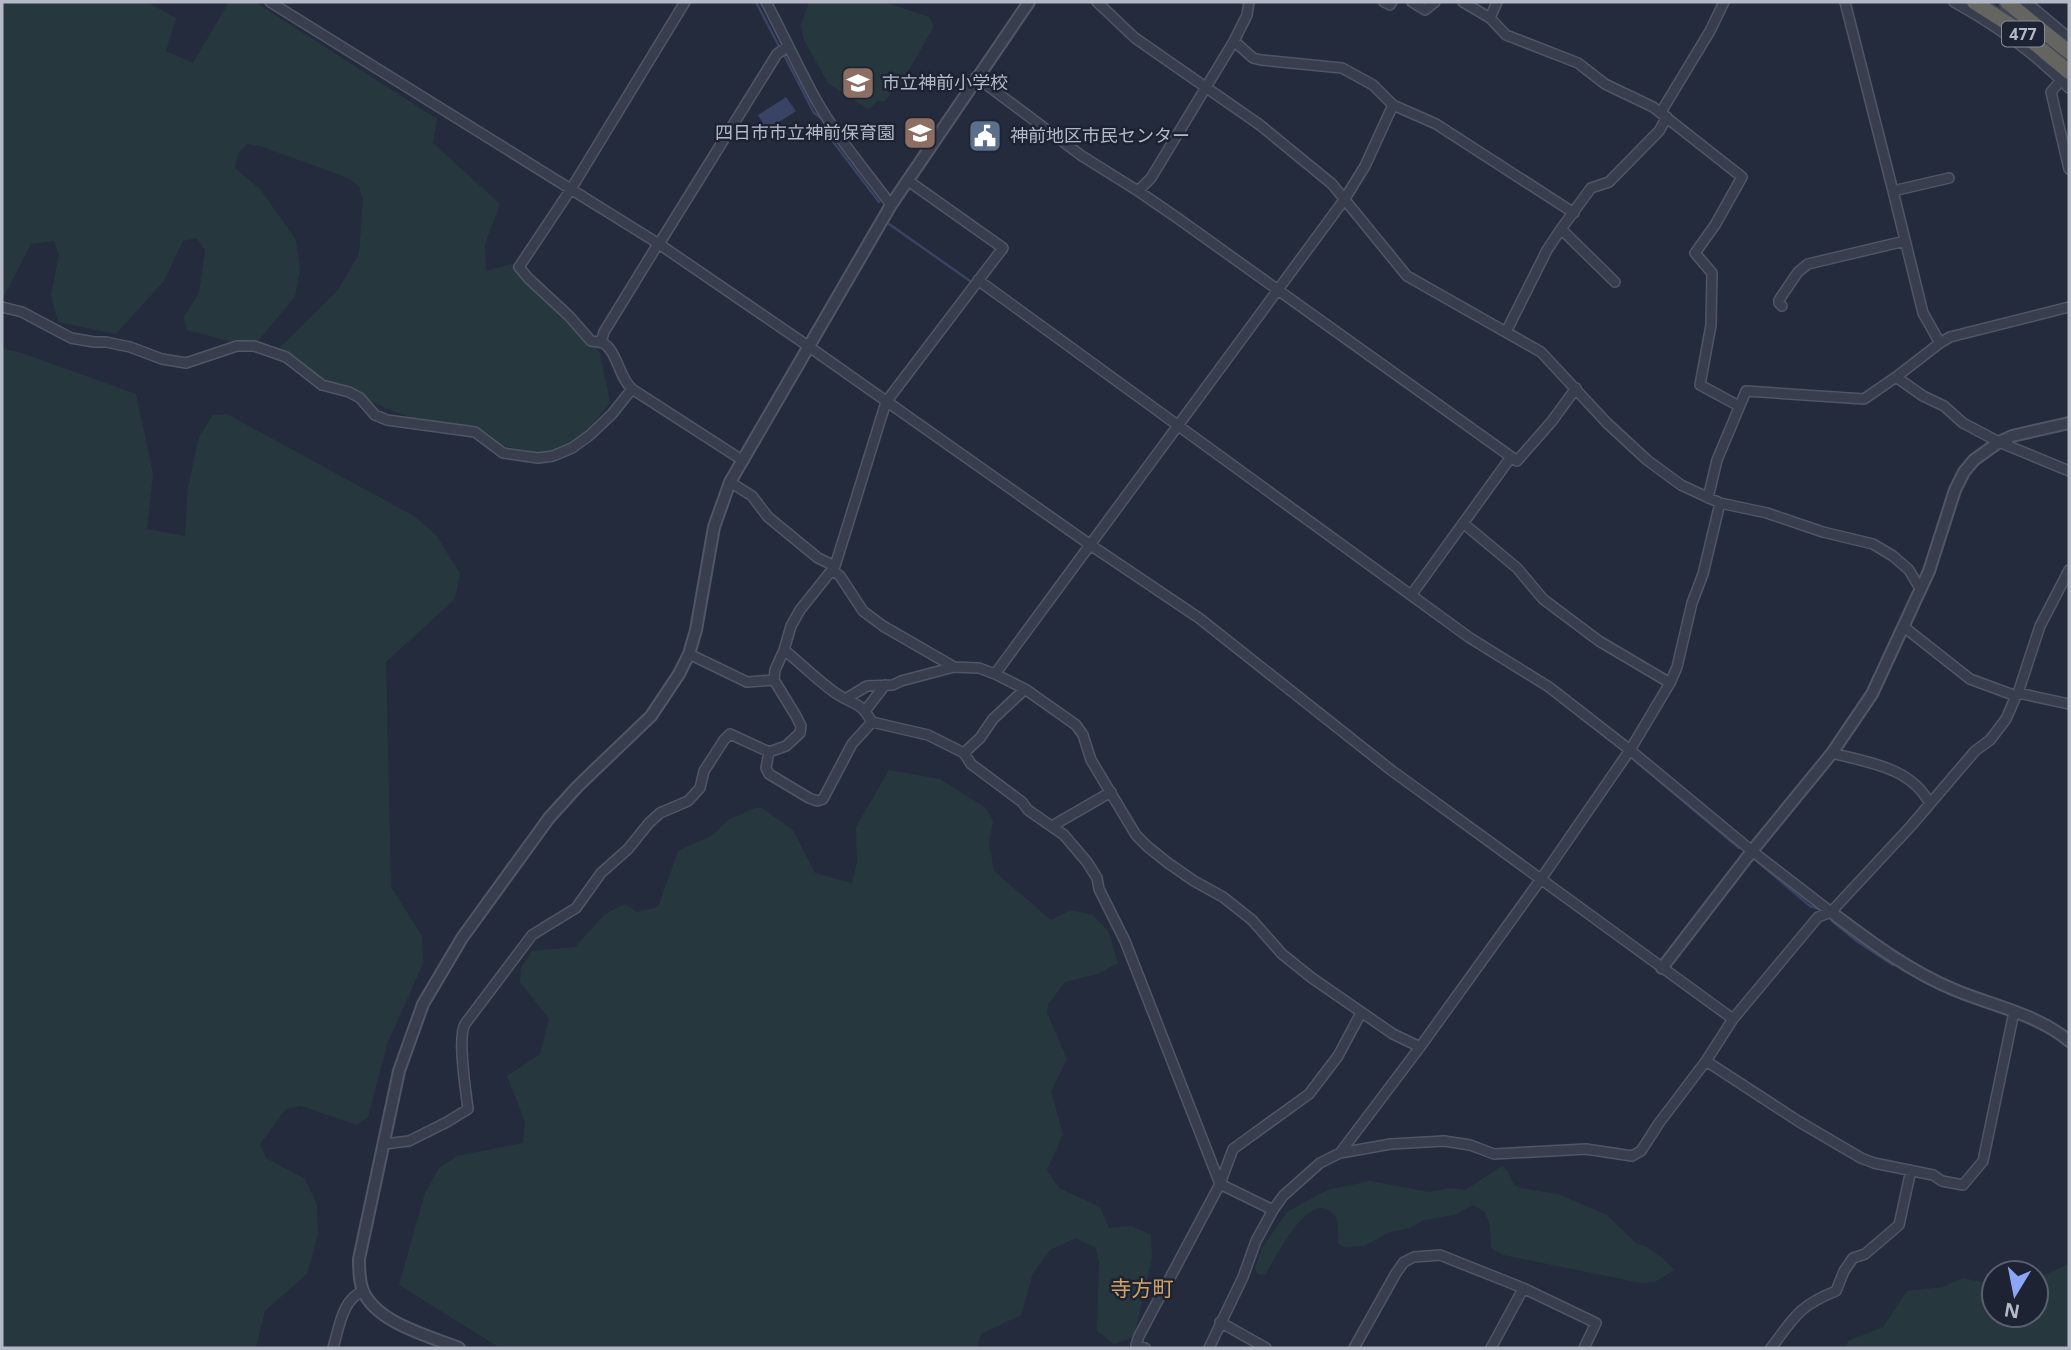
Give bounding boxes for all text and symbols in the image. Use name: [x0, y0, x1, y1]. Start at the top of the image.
road number: 477: [2002, 22, 2044, 46]
school or university icon: 市立神前小学校: [839, 64, 877, 102]
place label: 市立神前小学校: [882, 70, 1008, 94]
school or university icon: 四日市市立神前保育園: [901, 114, 939, 152]
public building icon: 神前地区市民センター: [966, 117, 1004, 155]
place label: 四日市市立神前保育園: [715, 120, 895, 144]
place label: 神前地区市民センター: [1010, 123, 1190, 147]
north arrow: [1980, 1259, 2050, 1329]
district label: 寺方町: [1111, 1274, 1174, 1302]
text: N: [2002, 1297, 2022, 1325]

